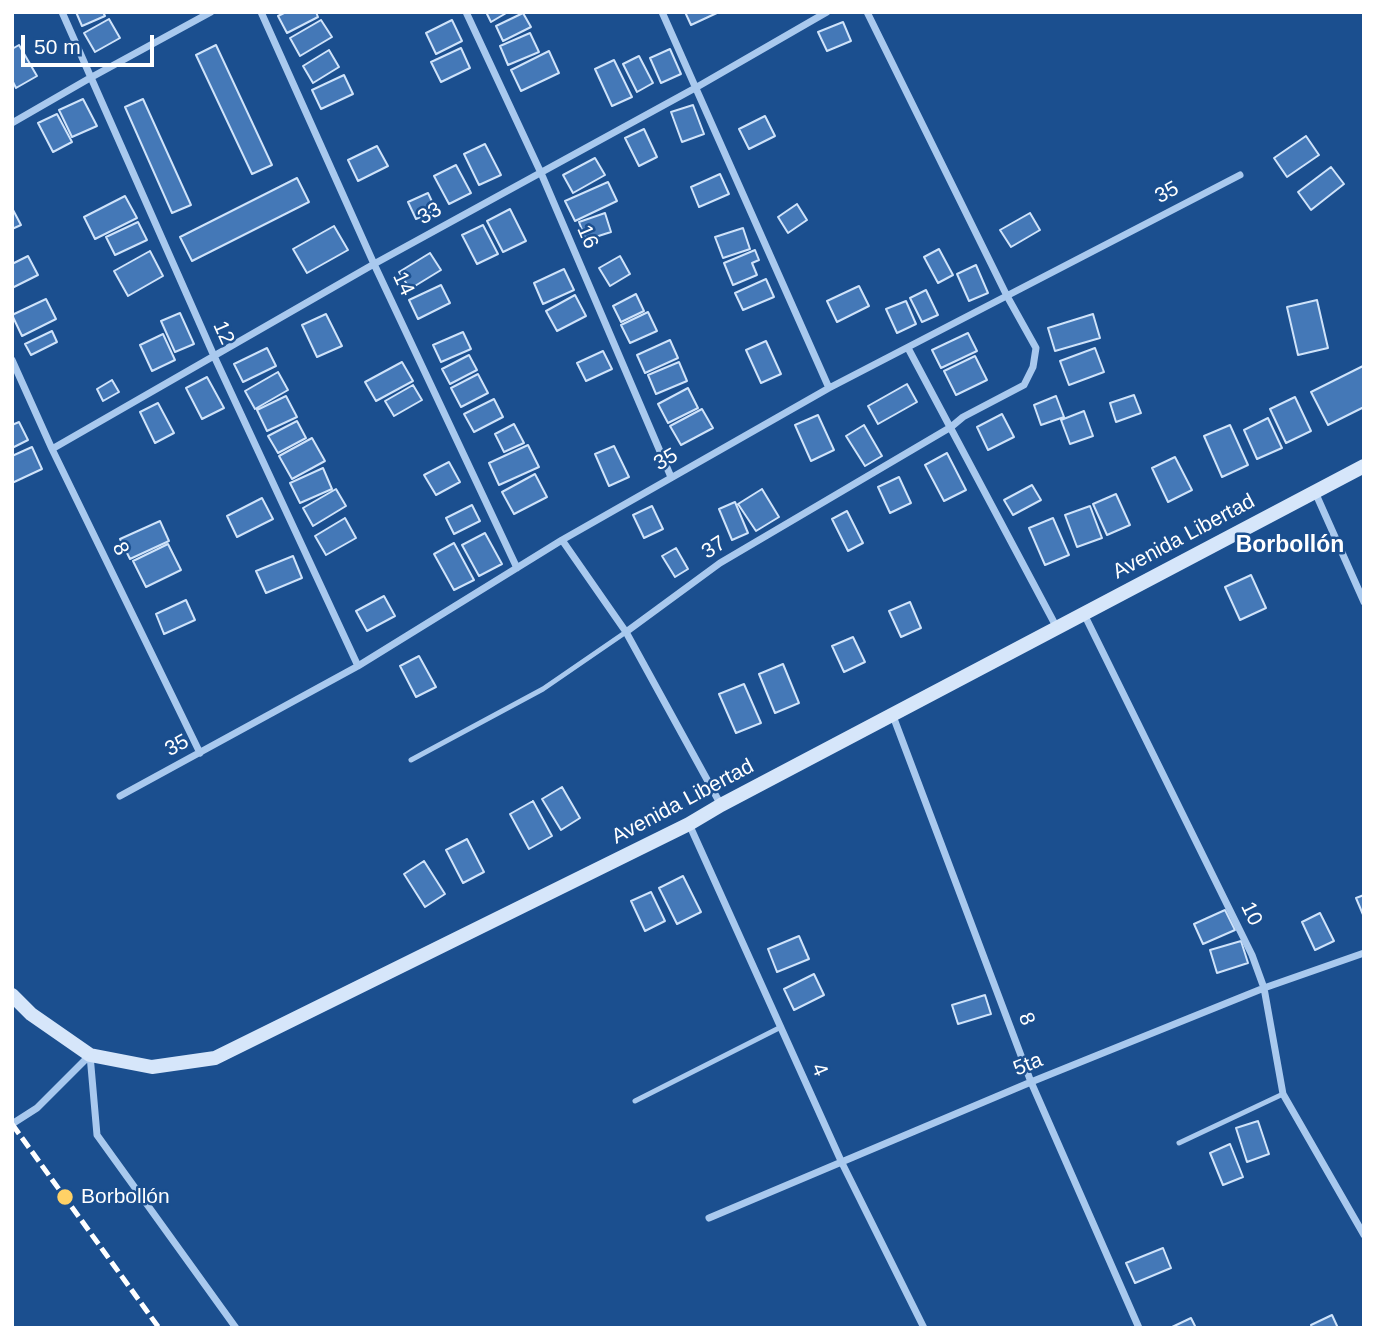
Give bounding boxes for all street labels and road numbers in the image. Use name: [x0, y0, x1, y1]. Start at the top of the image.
street label: 35: [1151, 176, 1183, 210]
street label: 33: [414, 197, 446, 231]
street label: 16: [571, 221, 603, 253]
street label: 14: [387, 268, 419, 300]
street label: 12: [207, 317, 239, 349]
street label: 35: [650, 443, 682, 477]
street label: Avenida Libertad: [1109, 489, 1259, 585]
street label: 37: [697, 531, 731, 565]
street label: 8: [106, 538, 134, 560]
street label: 35: [161, 729, 193, 763]
street label: Avenida Libertad: [608, 754, 758, 850]
street label: 10: [1235, 898, 1267, 930]
street label: 8: [1012, 1009, 1040, 1029]
street label: 5ta: [1010, 1048, 1046, 1082]
street label: 4: [805, 1060, 833, 1080]

